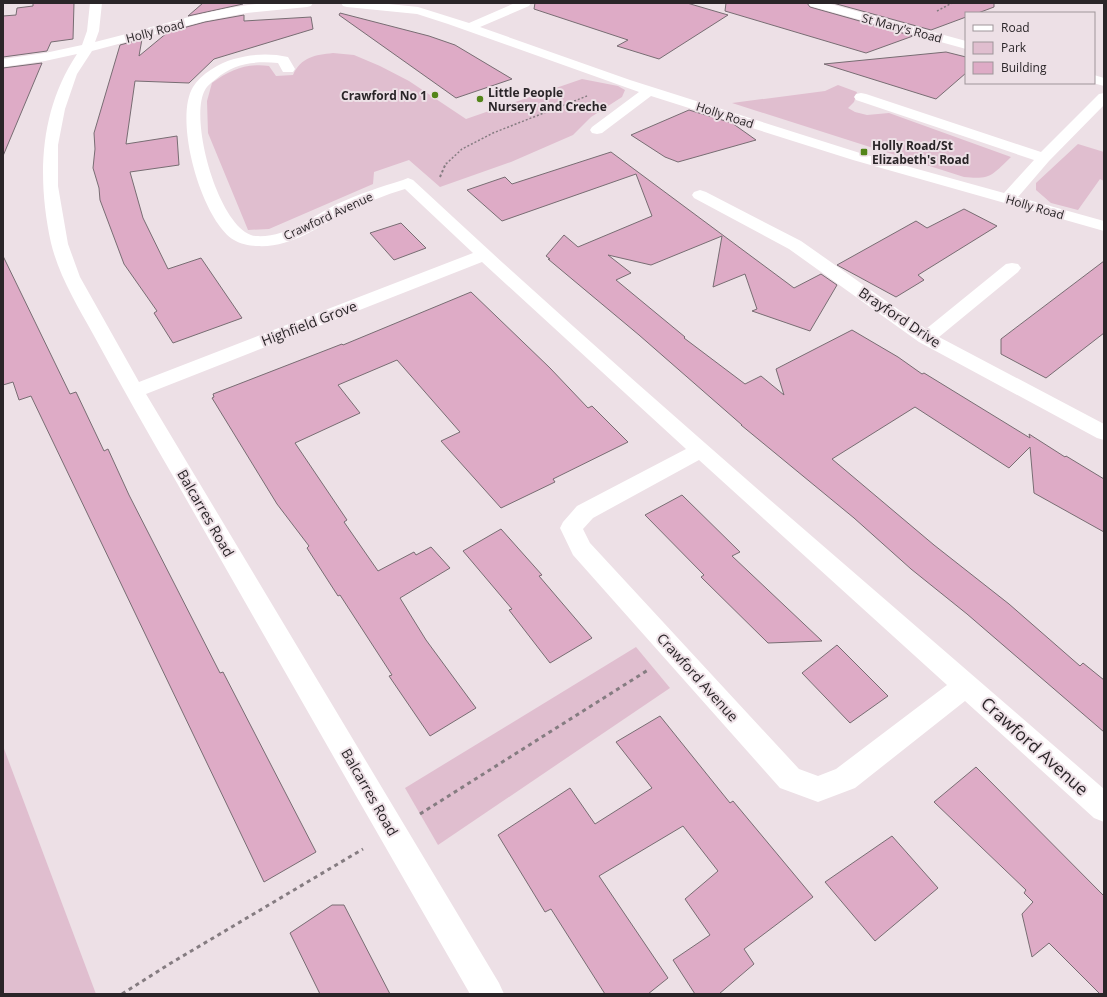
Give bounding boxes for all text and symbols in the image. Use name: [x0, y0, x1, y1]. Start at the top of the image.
street label: St Mary's Road: [860, 9, 944, 47]
legend: [965, 12, 1095, 84]
street label: Holly Road: [124, 15, 186, 47]
text: Road: [1001, 19, 1030, 36]
text: Park: [1001, 39, 1027, 56]
text: Building: [1001, 59, 1047, 76]
place label: Little People Nursery and Creche: [488, 84, 607, 115]
place label: Crawford No 1: [341, 87, 427, 104]
marker: Crawford No 1: [430, 90, 440, 100]
marker: Little People Nursery and Creche: [475, 94, 485, 104]
street label: Holly Road: [694, 98, 756, 132]
place label: Holly Road/St Elizabeth's Road: [872, 137, 969, 168]
marker: Holly Road/St Elizabeth's Road: [859, 147, 869, 157]
street label: Crawford Avenue: [281, 188, 376, 244]
street label: Holly Road: [1004, 191, 1066, 223]
street label: Brayford Drive: [855, 283, 945, 351]
street label: Highfield Grove: [258, 296, 360, 350]
street label: Balcarres Road: [173, 466, 239, 560]
street label: Crawford Avenue: [653, 629, 743, 725]
street label: Crawford Avenue: [976, 692, 1094, 800]
street label: Balcarres Road: [337, 745, 403, 839]

